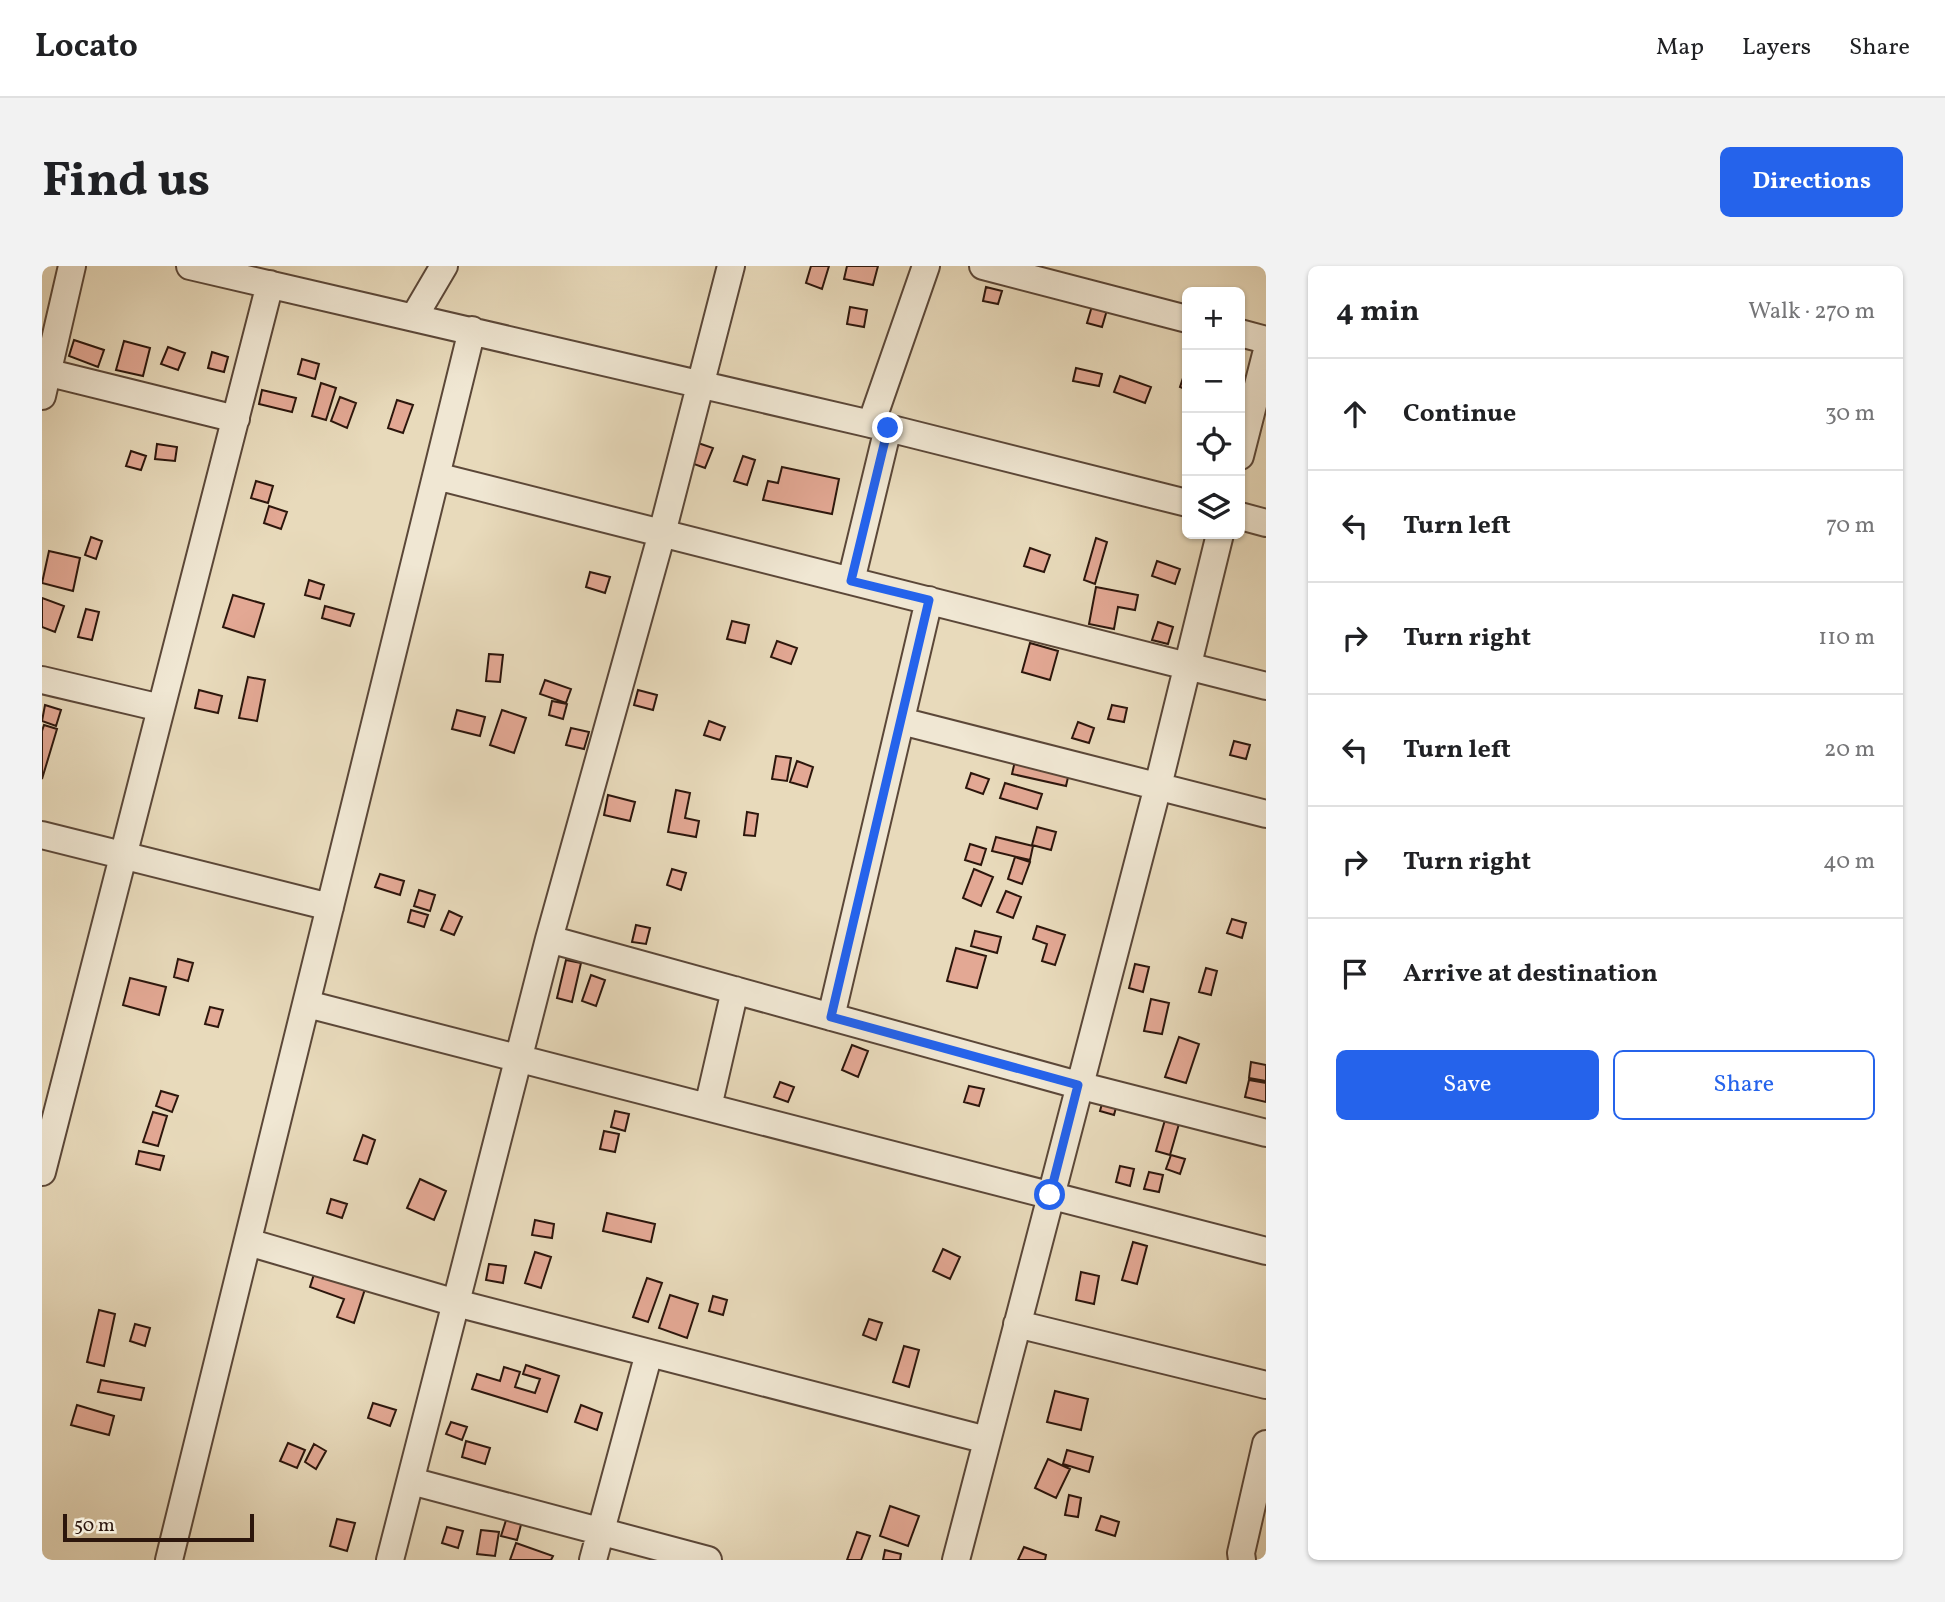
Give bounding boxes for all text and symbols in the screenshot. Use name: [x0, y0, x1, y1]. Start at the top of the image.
text: Locato: [35, 25, 138, 71]
text: Map: [1656, 31, 1704, 65]
text: Layers: [1742, 31, 1811, 65]
text: Share: [1849, 31, 1910, 65]
button: Directions: [1720, 147, 1903, 217]
text: Find us: [42, 148, 210, 217]
map controls: [1182, 287, 1245, 539]
button: +: [1182, 287, 1245, 350]
text: 4 min: [1336, 291, 1420, 333]
text: Walk · 270 m: [1748, 296, 1875, 328]
button: −: [1182, 350, 1245, 413]
icon: ahead: [1336, 395, 1374, 433]
text: Continue: [1403, 396, 1516, 432]
text: 30 m: [1825, 398, 1875, 430]
route end: [872, 412, 903, 443]
button: locate: [1182, 413, 1245, 476]
button: layers: [1182, 476, 1245, 539]
icon: left: [1336, 507, 1374, 545]
text: Turn left: [1403, 508, 1511, 544]
text: 70 m: [1826, 510, 1875, 542]
icon: right: [1336, 619, 1374, 657]
text: Turn right: [1403, 620, 1531, 656]
text: 110 m: [1818, 622, 1875, 654]
icon: left: [1336, 731, 1374, 769]
text: Turn left: [1403, 732, 1511, 768]
text: 20 m: [1824, 734, 1875, 766]
icon: right: [1336, 843, 1374, 881]
text: Turn right: [1403, 844, 1531, 880]
text: 40 m: [1823, 846, 1875, 878]
icon: arrive: [1336, 955, 1374, 993]
text: Arrive at destination: [1403, 956, 1658, 992]
button: Save: [1336, 1050, 1599, 1120]
button: Share: [1613, 1050, 1875, 1120]
route start: [1034, 1179, 1065, 1210]
scale bar: [63, 1511, 254, 1543]
text: 50 m: [74, 1513, 115, 1539]

